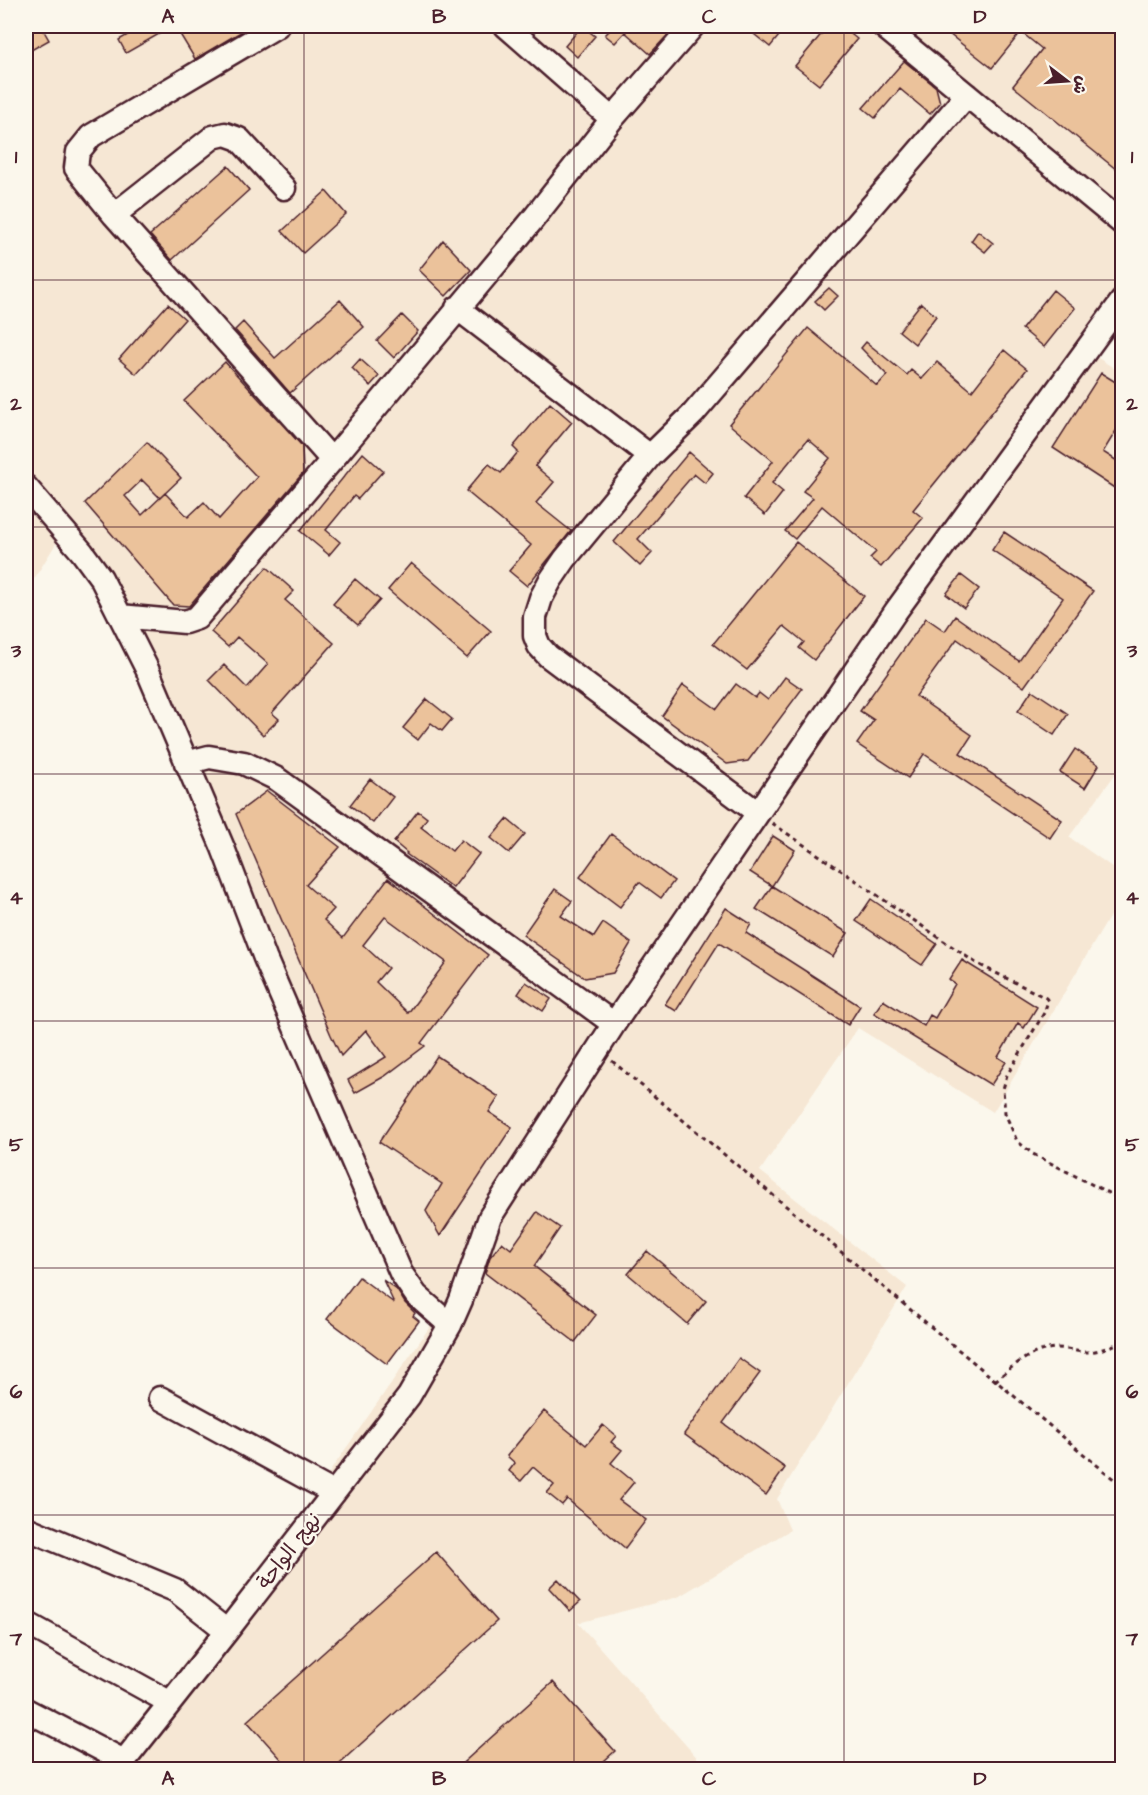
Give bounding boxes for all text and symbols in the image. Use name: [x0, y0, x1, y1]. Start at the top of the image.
text: A: [162, 3, 175, 31]
text: B: [432, 3, 447, 31]
text: C: [702, 3, 717, 31]
text: D: [974, 3, 987, 31]
north arrow: [1037, 51, 1097, 111]
text: ش: [1067, 73, 1093, 97]
text: 1: [15, 143, 18, 171]
text: 1: [1131, 143, 1134, 171]
text: 2: [9, 390, 22, 418]
text: 2: [1125, 390, 1138, 418]
text: 3: [10, 637, 22, 665]
text: 3: [1126, 637, 1138, 665]
text: 4: [9, 884, 23, 912]
text: 4: [1125, 884, 1139, 912]
text: 5: [9, 1131, 24, 1159]
text: 5: [1125, 1131, 1140, 1159]
text: 6: [10, 1378, 23, 1406]
text: 6: [1126, 1378, 1139, 1406]
street label: نهج الواحة: [250, 1507, 328, 1595]
text: 7: [9, 1625, 23, 1653]
text: 7: [1125, 1625, 1139, 1653]
text: A: [162, 1765, 175, 1793]
text: B: [432, 1765, 447, 1793]
text: C: [702, 1765, 717, 1793]
text: D: [974, 1765, 987, 1793]

